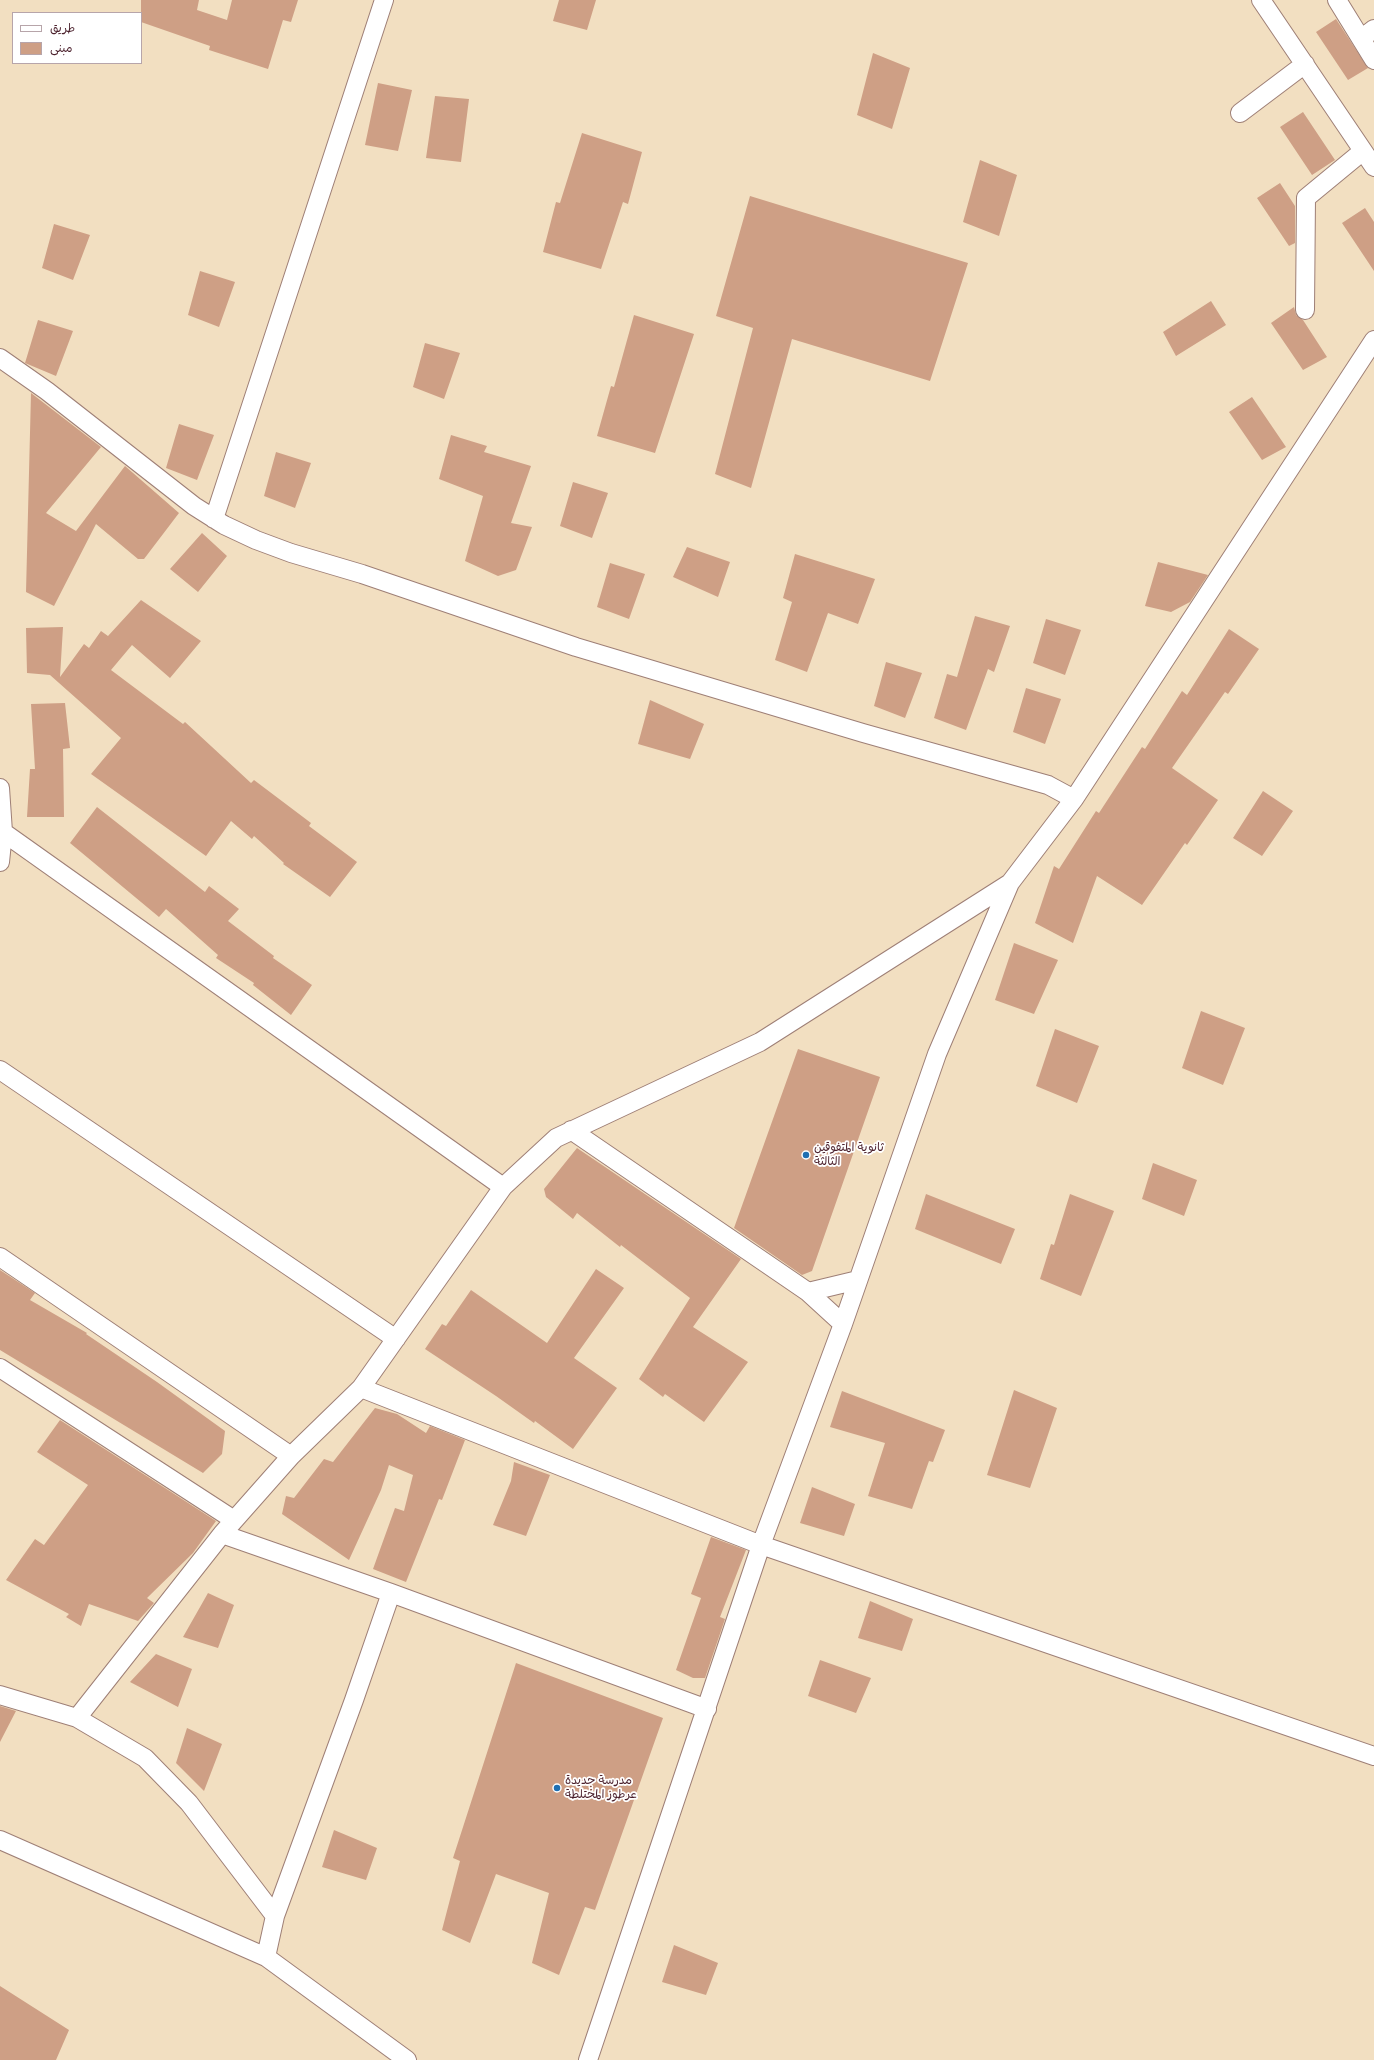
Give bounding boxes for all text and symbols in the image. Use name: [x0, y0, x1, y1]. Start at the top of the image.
legend: [12, 12, 142, 64]
text: طريق: [50, 17, 75, 39]
text: مبنى: [50, 37, 73, 59]
place label: ثانوية المتفوقين الثالثة: [814, 1141, 884, 1169]
marker: ثانوية المتفوقين الثالثة: [801, 1150, 811, 1160]
place label: مدرسة جديدة عرطوز المختلطة: [565, 1774, 637, 1802]
marker: مدرسة جديدة عرطوز المختلطة: [552, 1783, 562, 1793]

